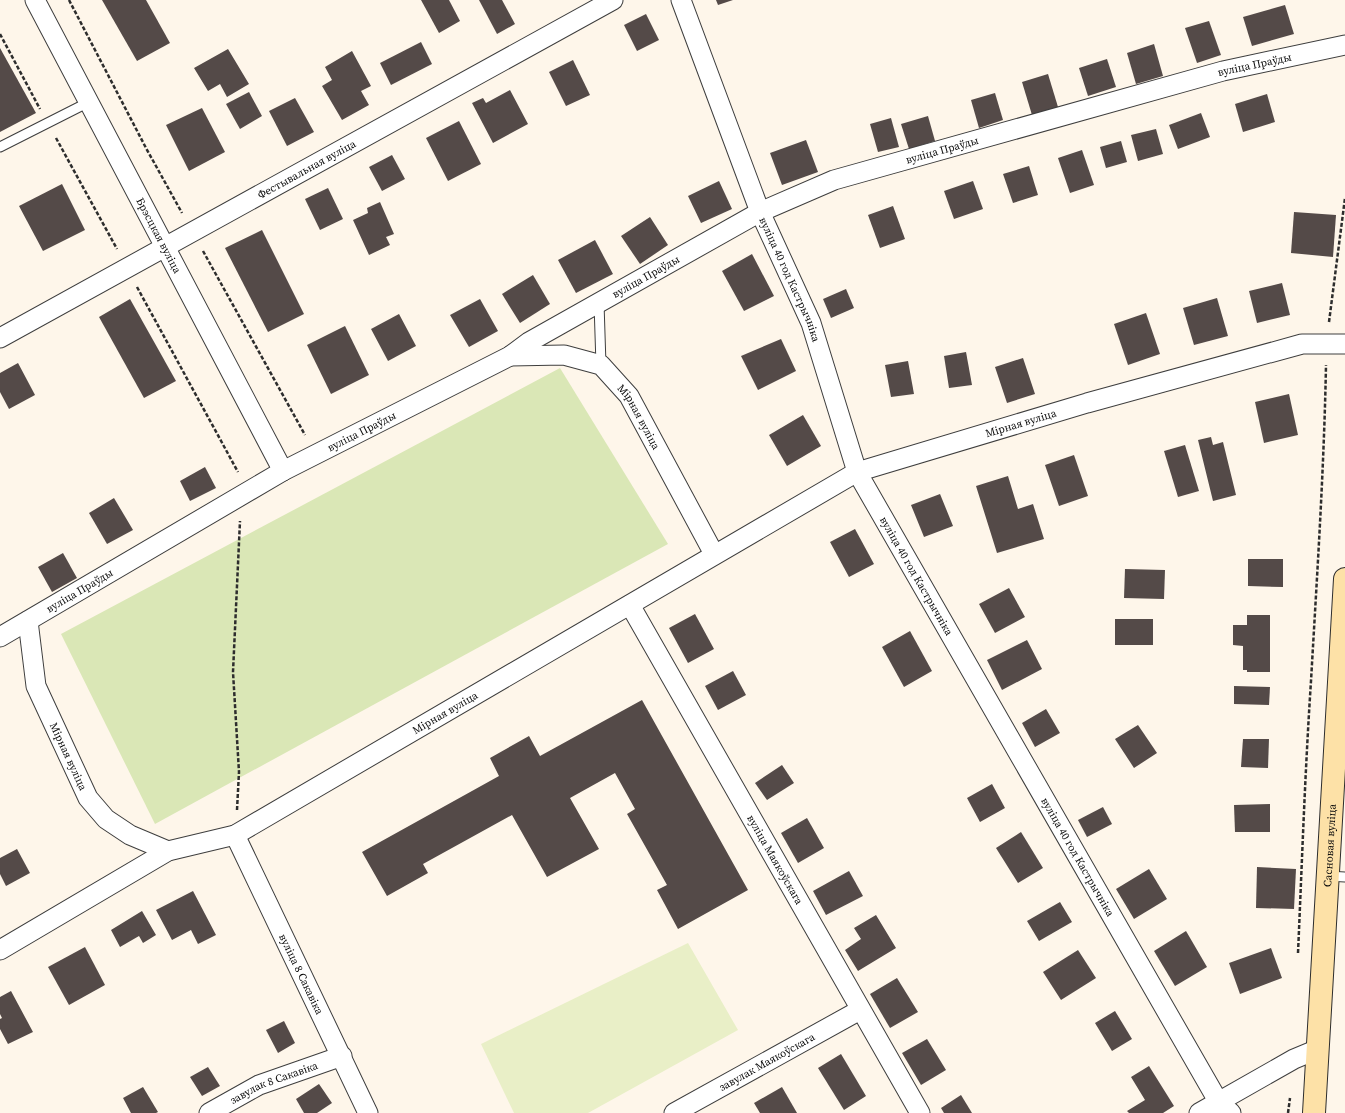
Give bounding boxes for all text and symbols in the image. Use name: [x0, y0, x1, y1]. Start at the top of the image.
street label: вуліца Праўды: [1216, 50, 1293, 80]
street label: вуліца Праўды: [904, 133, 980, 168]
street label: Фестывальная вуліца: [255, 136, 359, 203]
street label: Брэсцкая вуліца: [132, 195, 185, 276]
street label: вуліца 40 год Кастрычніка: [755, 215, 823, 344]
street label: вуліца Праўды: [609, 252, 682, 302]
street label: Мірная вуліца: [614, 381, 664, 453]
street label: Мірная вуліца: [984, 406, 1059, 441]
street label: вуліца Праўды: [325, 408, 399, 455]
street label: вуліца 40 год Кастрычніка: [876, 514, 956, 639]
street label: вуліца Праўды: [43, 565, 116, 616]
street label: Мірная вуліца: [410, 688, 481, 738]
street label: Мірная вуліца: [46, 720, 91, 793]
street label: вуліца 40 год Кастрычніка: [1037, 795, 1118, 920]
street label: Сасновая вуліца: [1320, 803, 1340, 888]
street label: вуліца Маякоўскага: [743, 812, 807, 908]
street label: вуліца 8 Сакавіка: [275, 931, 327, 1017]
street label: завулак Маякоўскага: [716, 1029, 818, 1095]
street label: завулак 8 Сакавіка: [227, 1058, 320, 1108]

